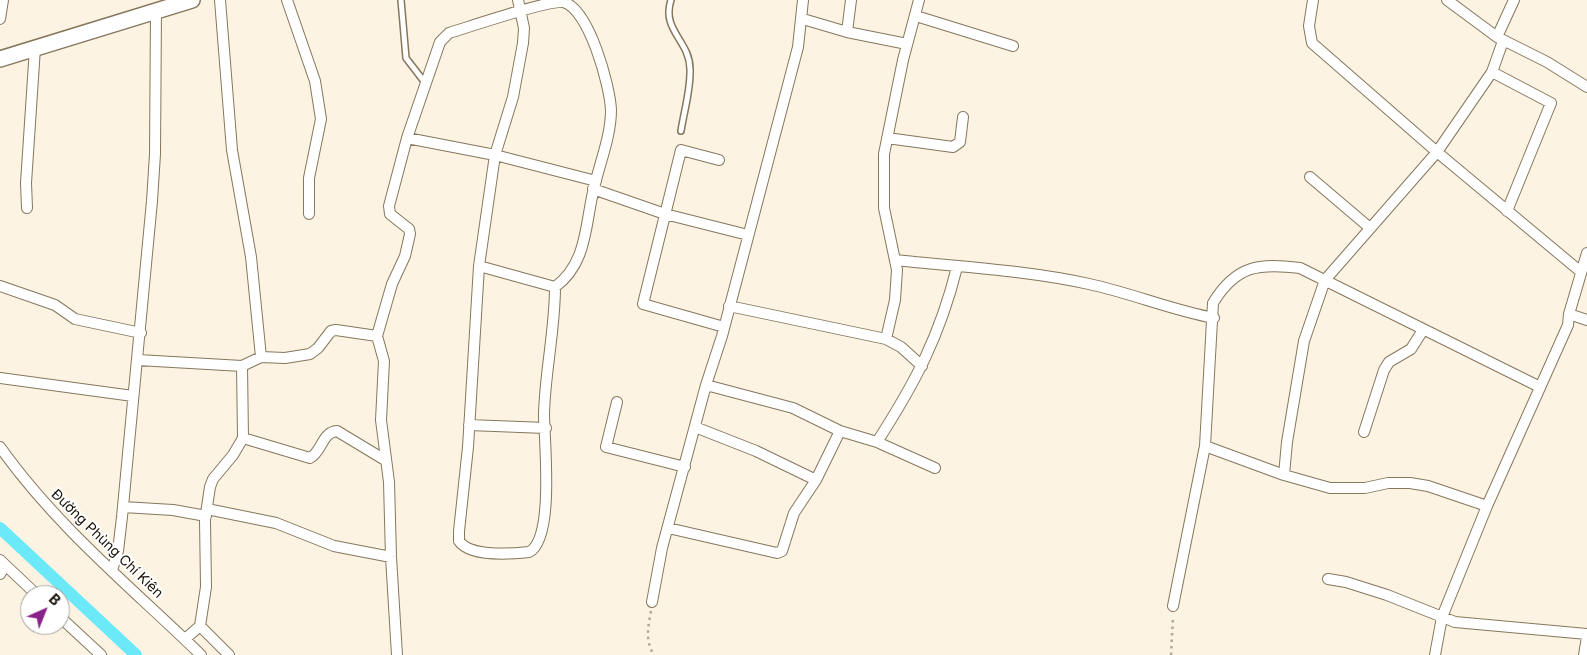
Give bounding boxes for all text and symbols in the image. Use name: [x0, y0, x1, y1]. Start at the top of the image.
street label: Đường Phùng Chí Kiên: [48, 486, 166, 602]
north arrow: [20, 585, 70, 635]
text: B: [46, 590, 64, 609]

